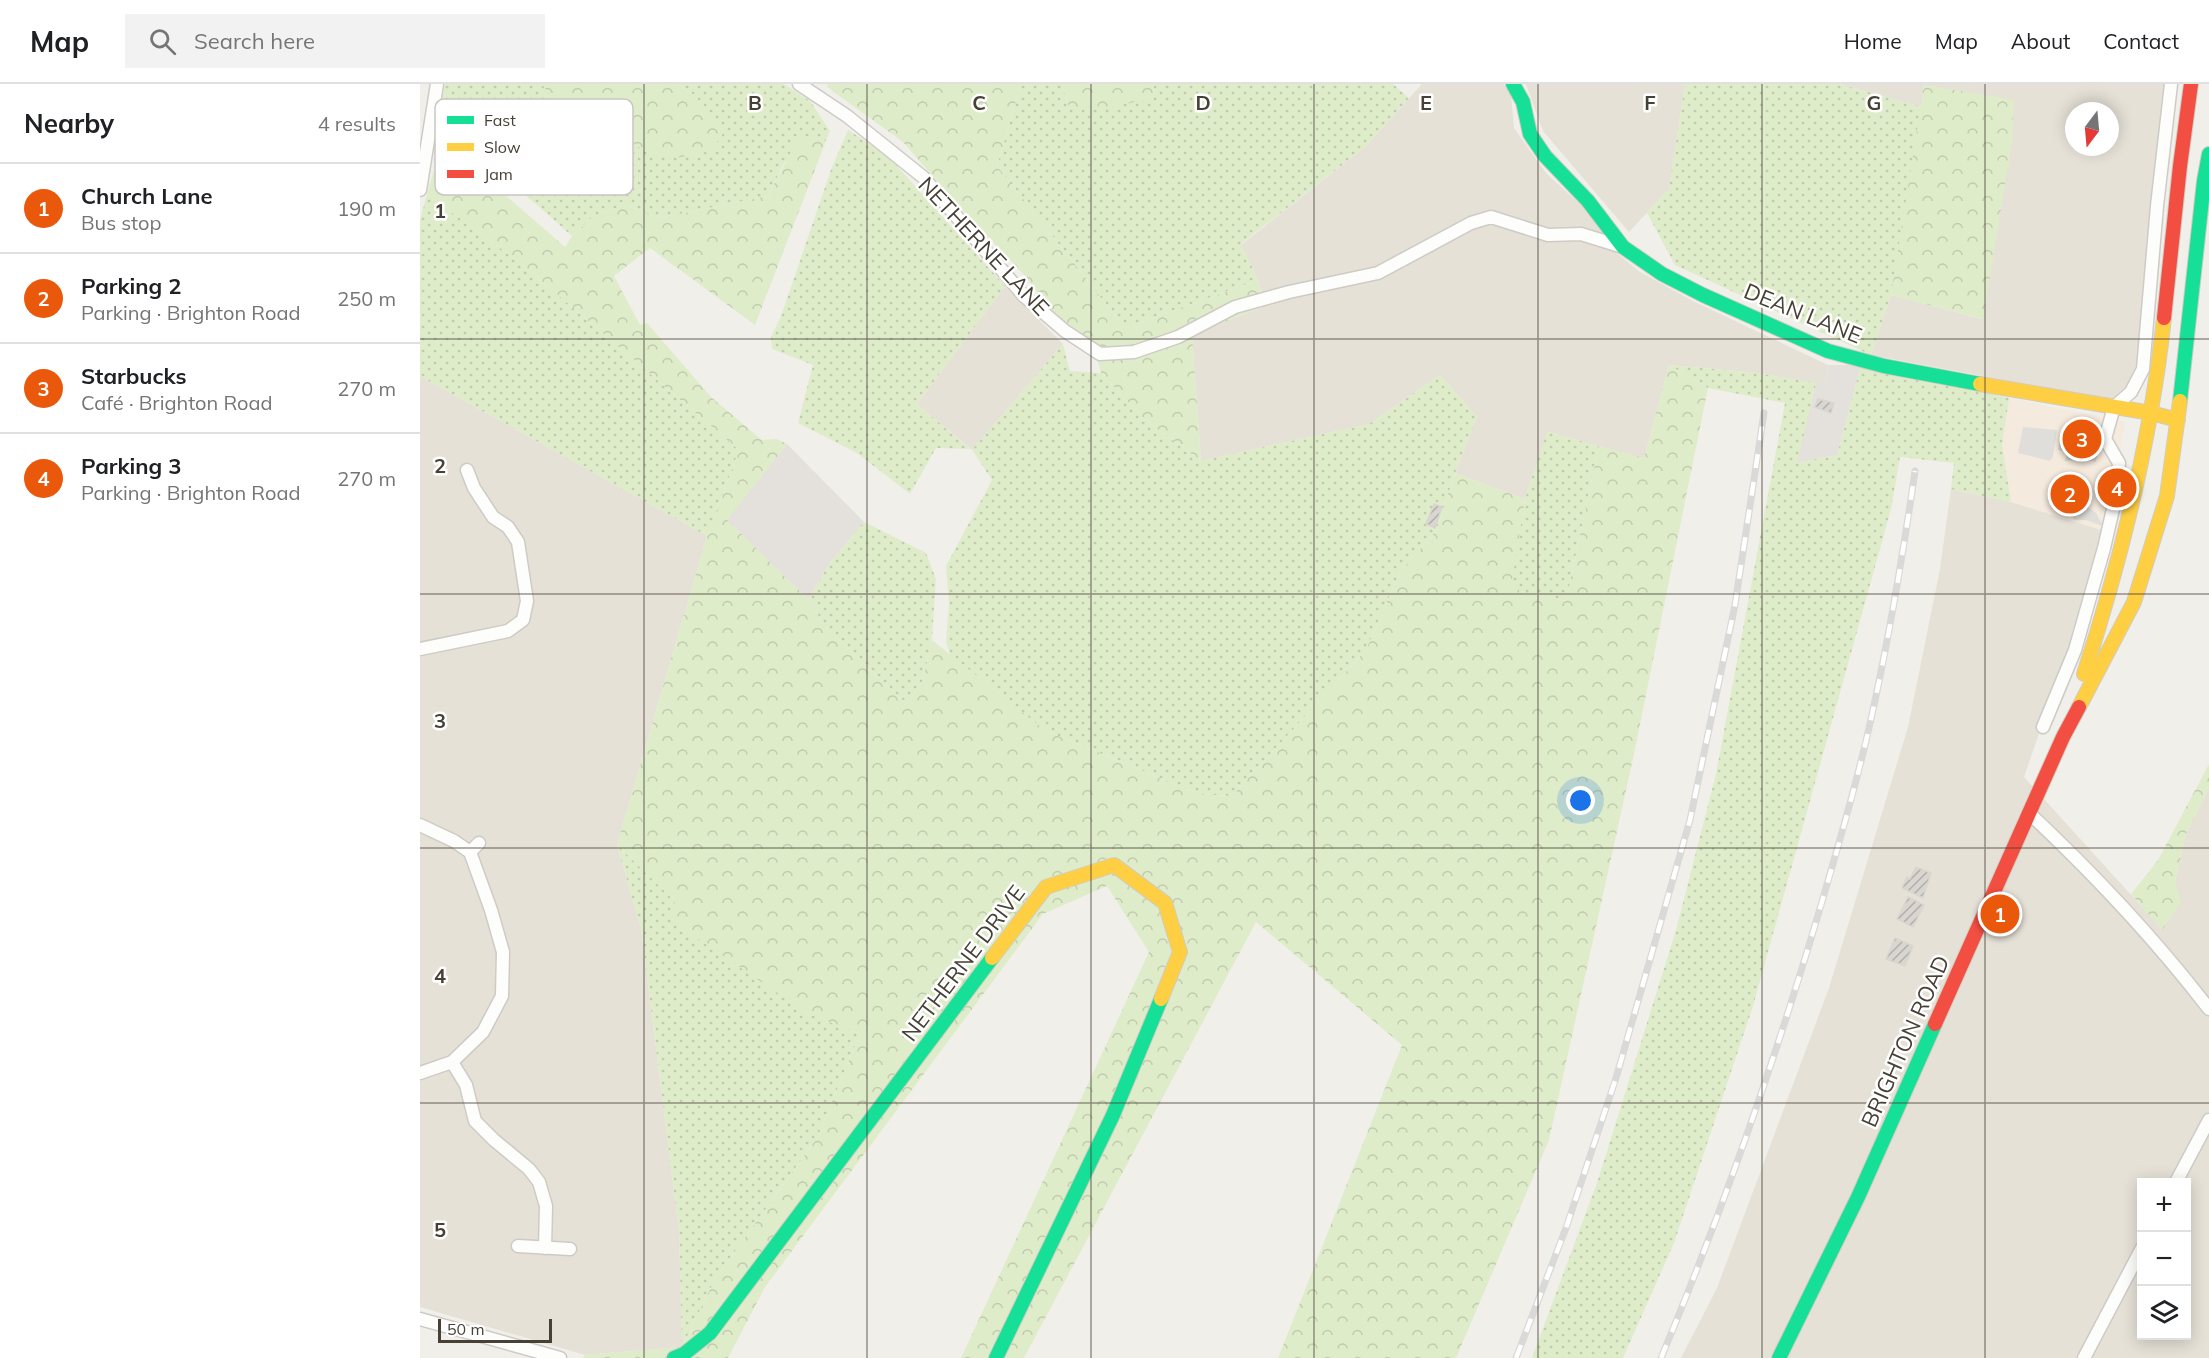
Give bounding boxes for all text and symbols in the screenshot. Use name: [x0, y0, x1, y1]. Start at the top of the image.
search box: [125, 14, 545, 68]
text: Map: [30, 24, 89, 59]
icon: search: [146, 25, 179, 58]
text: Search here: [194, 27, 315, 55]
text: Home: [1844, 28, 1902, 54]
text: Map: [1935, 28, 1978, 54]
text: About: [2011, 28, 2070, 54]
text: Contact: [2103, 28, 2179, 54]
text: B: [748, 90, 762, 115]
text: C: [972, 90, 986, 115]
text: D: [1195, 90, 1211, 115]
text: E: [1420, 90, 1432, 115]
text: F: [1644, 90, 1656, 115]
text: G: [1867, 90, 1881, 115]
legend: [435, 99, 633, 195]
north arrow: [2065, 102, 2119, 156]
text: Nearby: [24, 107, 114, 140]
text: Fast: [484, 110, 516, 130]
text: 4 results: [318, 111, 396, 136]
text: Slow: [484, 137, 521, 157]
text: Jam: [484, 164, 513, 184]
street label: NETHERNE LANE: [913, 171, 1055, 321]
text: Church Lane: [81, 182, 213, 210]
text: 1: [38, 196, 50, 221]
text: 190 m: [337, 196, 396, 221]
text: 1: [434, 198, 446, 223]
text: Bus stop: [81, 210, 161, 235]
text: Parking 2: [81, 272, 182, 300]
street label: DEAN LANE: [1740, 277, 1866, 349]
text: 2: [38, 286, 50, 311]
text: 250 m: [337, 286, 396, 311]
text: Parking · Brighton Road: [81, 300, 300, 325]
text: Starbucks: [81, 362, 187, 390]
text: 3: [38, 376, 50, 401]
text: 270 m: [337, 376, 396, 401]
text: Café · Brighton Road: [81, 390, 272, 415]
pin: 3: [2062, 416, 2102, 462]
text: Parking 3: [81, 452, 182, 480]
text: 2: [434, 453, 446, 478]
text: 4: [38, 466, 50, 491]
text: 270 m: [337, 466, 396, 491]
pin: 4: [2098, 466, 2136, 510]
pin: 2: [2050, 472, 2090, 516]
text: Parking · Brighton Road: [81, 480, 300, 505]
text: 3: [434, 708, 446, 733]
your location: [1566, 786, 1595, 815]
street label: NETHERNE DRIVE: [895, 879, 1031, 1047]
pin: 1: [1980, 892, 2020, 936]
street label: BRIGHTON ROAD: [1855, 951, 1955, 1131]
text: 4: [434, 963, 446, 988]
map controls: [2137, 1178, 2191, 1340]
button: +: [2137, 1178, 2191, 1232]
text: 5: [434, 1217, 446, 1242]
button: −: [2137, 1232, 2191, 1286]
button: layers: [2137, 1286, 2191, 1340]
scale bar: [438, 1316, 552, 1344]
text: 50 m: [447, 1319, 484, 1339]

